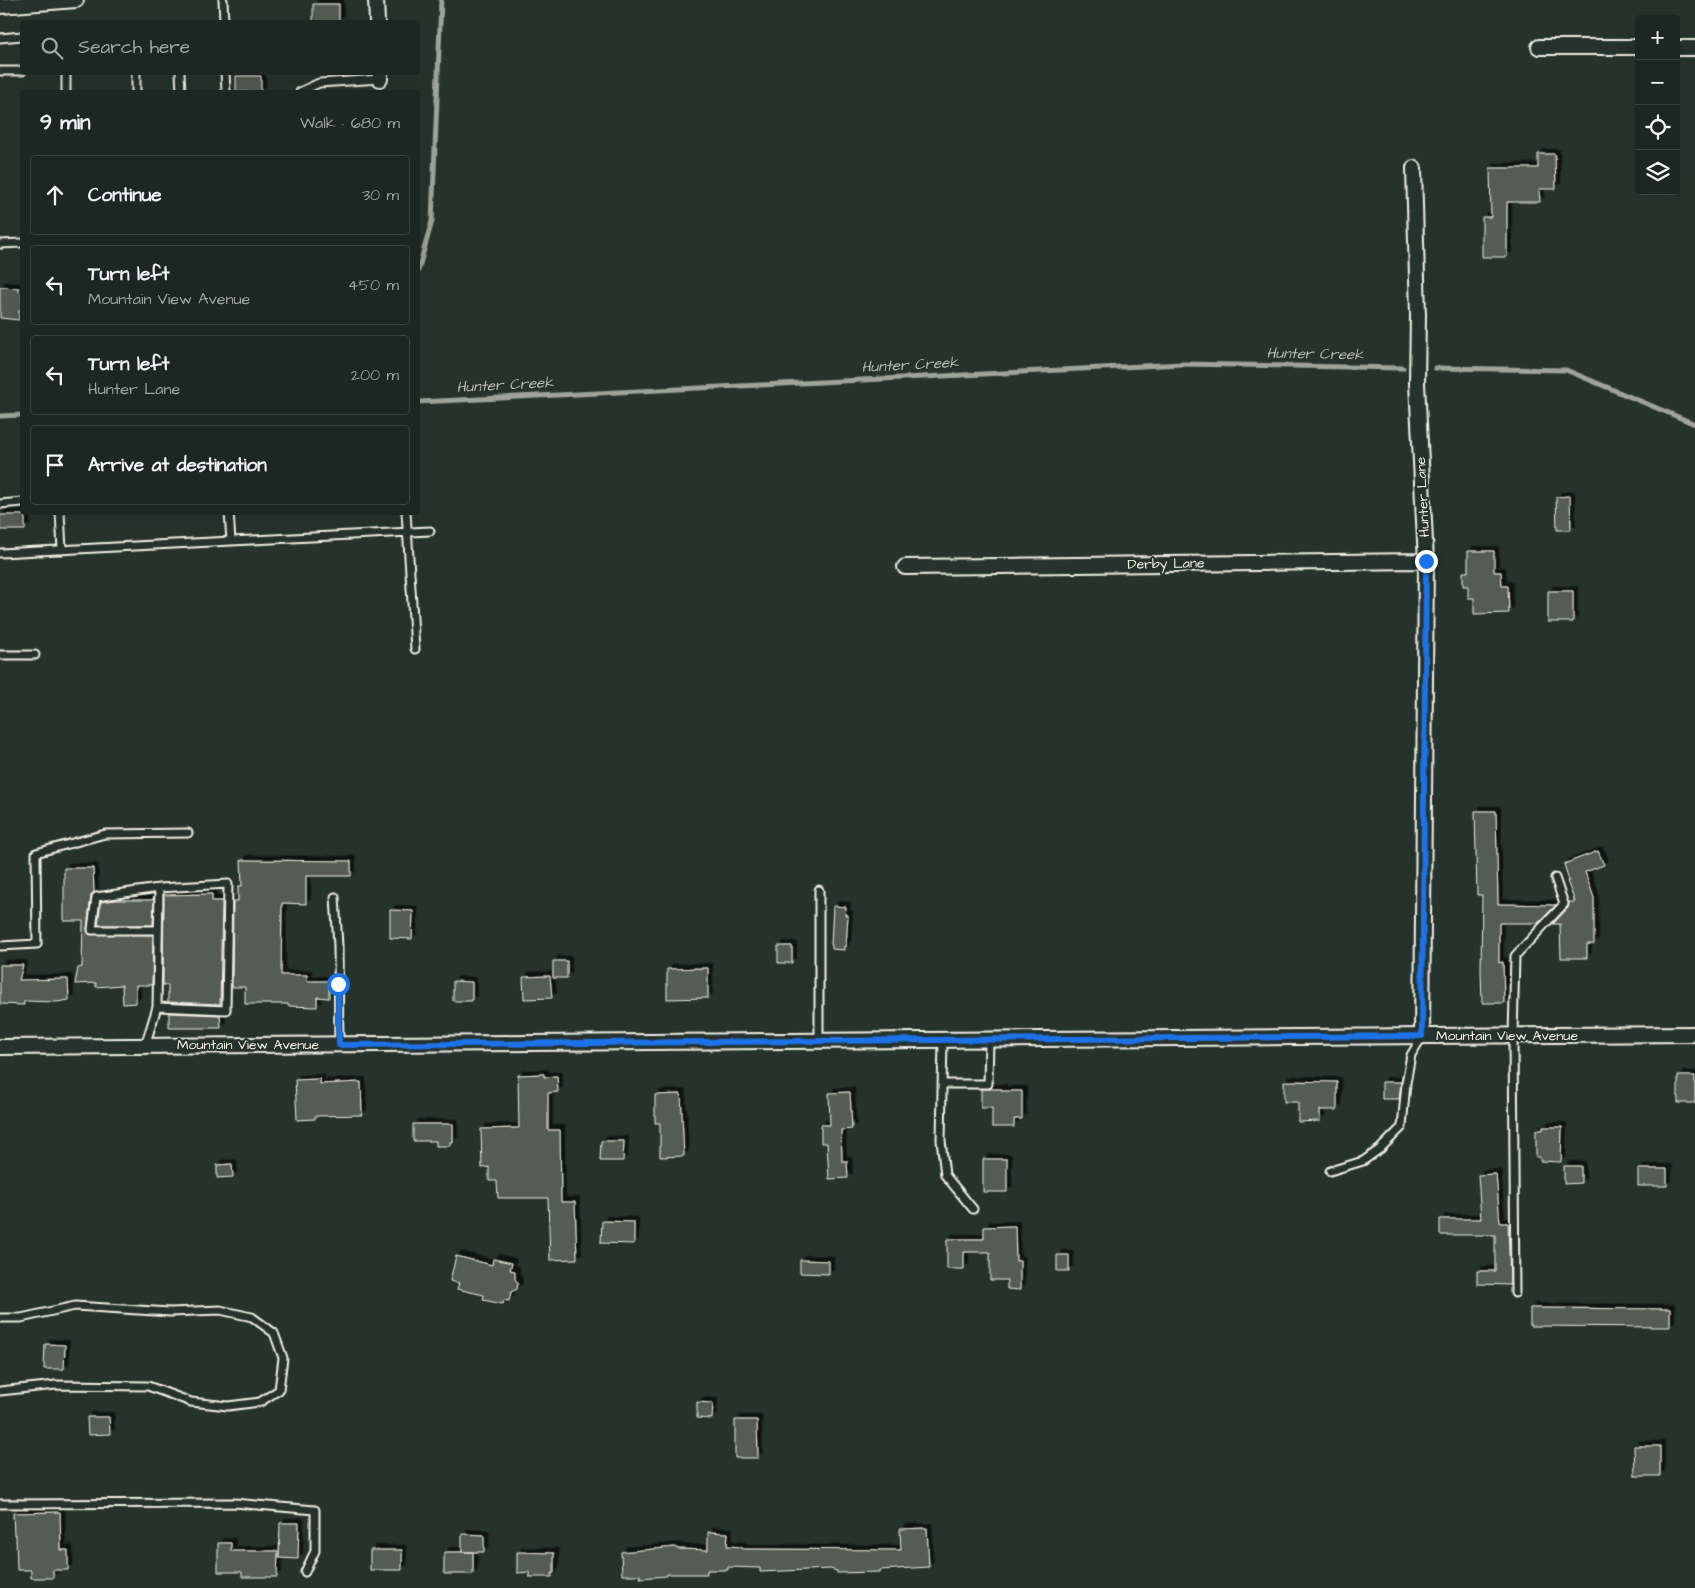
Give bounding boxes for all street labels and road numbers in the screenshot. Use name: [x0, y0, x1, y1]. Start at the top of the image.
street label: Hunter Lane: [1411, 456, 1435, 538]
street label: Derby Lane: [1127, 553, 1205, 575]
street label: Mountain View Avenue: [1436, 1026, 1578, 1046]
street label: Mountain View Avenue: [177, 1035, 319, 1055]

